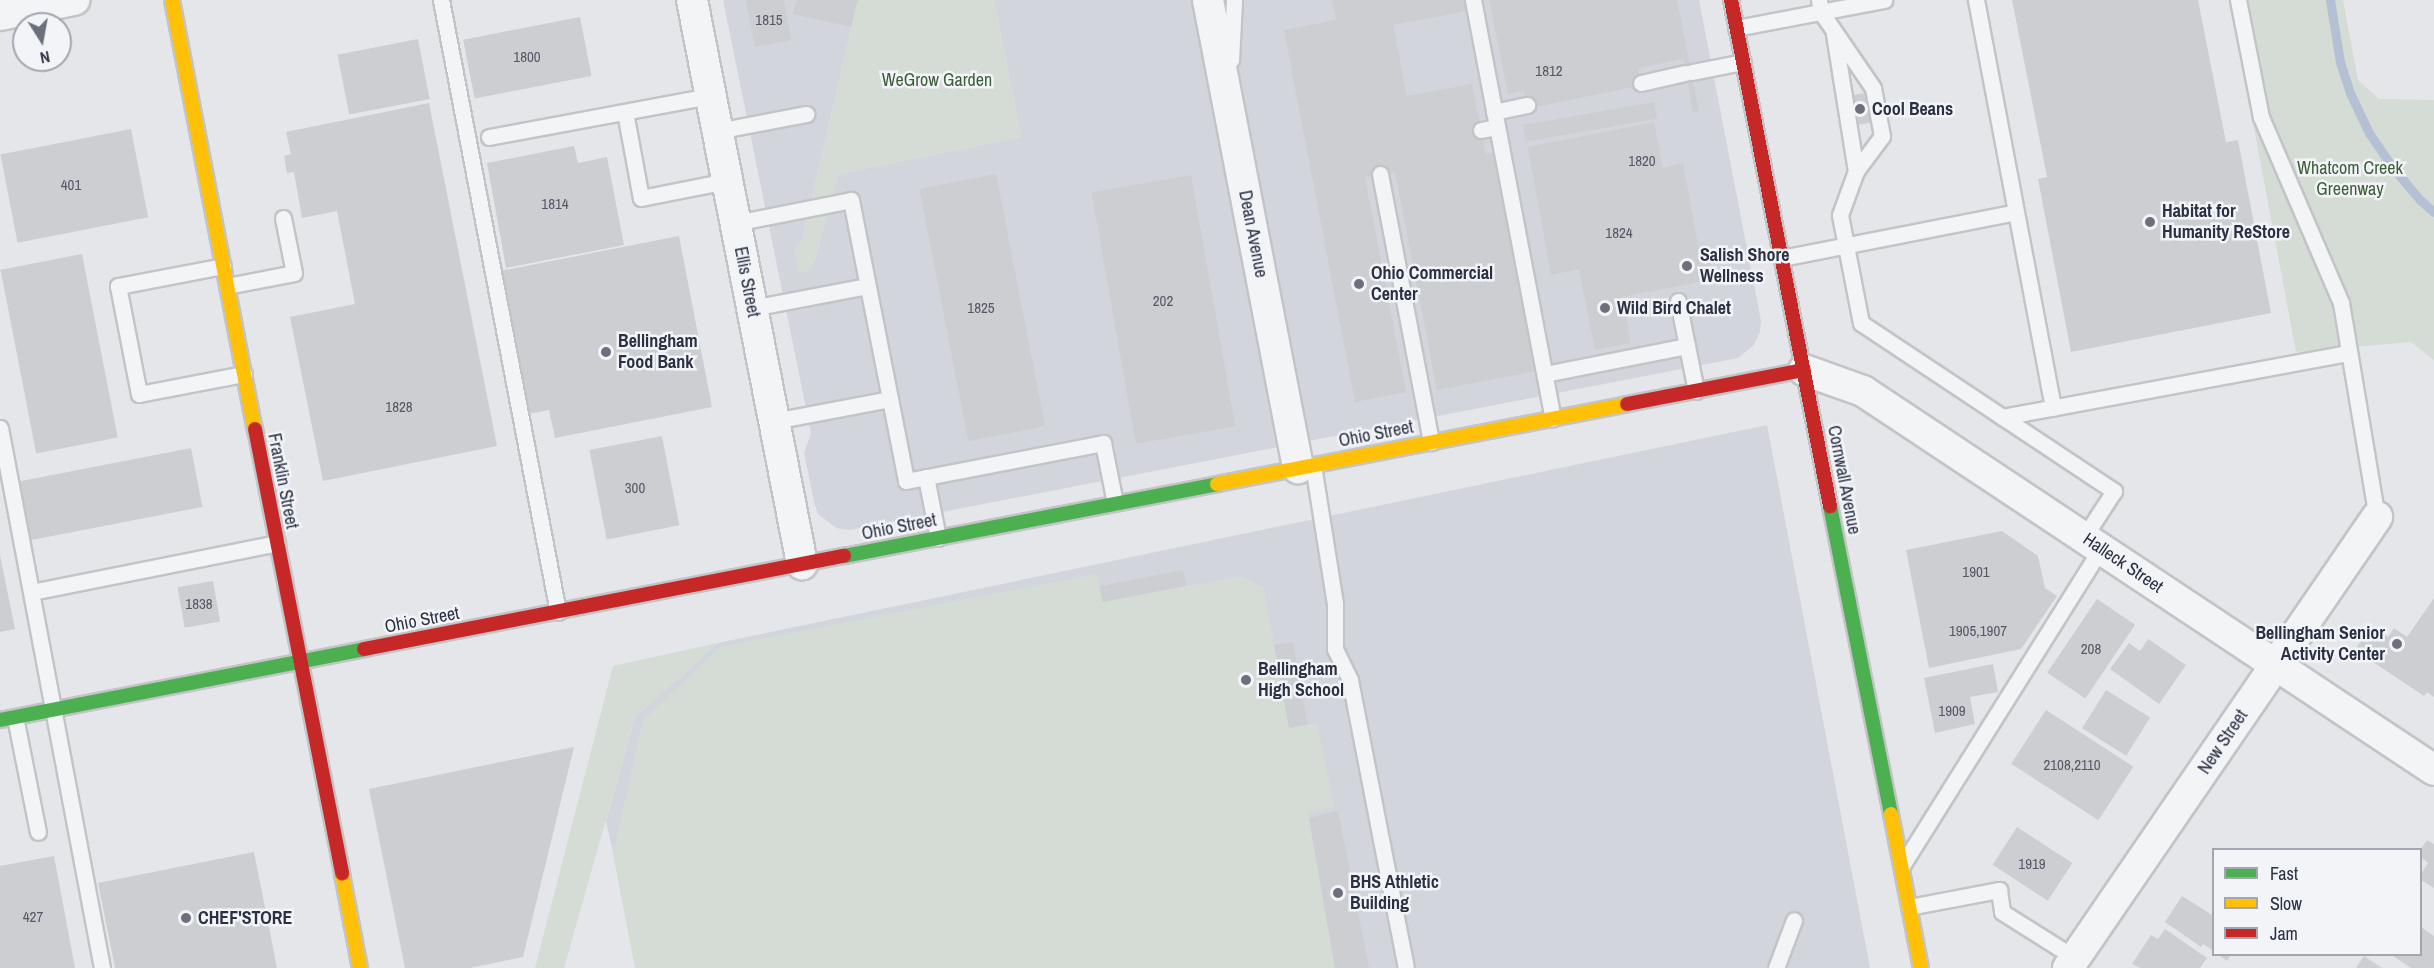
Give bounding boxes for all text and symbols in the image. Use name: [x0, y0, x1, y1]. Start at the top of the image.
house number: 1815: [755, 11, 783, 29]
north arrow: [12, 12, 72, 72]
text: N: [38, 46, 52, 69]
house number: 1800: [513, 48, 541, 66]
house number: 1812: [1535, 62, 1563, 80]
park label: WeGrow Garden: [882, 69, 992, 91]
place label: Cool Beans: [1872, 98, 1953, 120]
marker: Cool Beans: [1853, 102, 1867, 116]
house number: 1820: [1628, 152, 1656, 170]
park label: Whatcom Creek Greenway: [2297, 158, 2403, 201]
house number: 401: [61, 176, 81, 194]
street label: Dean Avenue: [1234, 188, 1272, 280]
house number: 1814: [541, 195, 569, 213]
place label: Habitat for Humanity ReStore: [2162, 201, 2290, 244]
marker: Habitat for Humanity ReStore: [2143, 215, 2157, 229]
house number: 1824: [1605, 224, 1633, 242]
street label: Ellis Street: [730, 245, 764, 319]
place label: Salish Shore Wellness: [1700, 245, 1789, 288]
marker: Salish Shore Wellness: [1678, 257, 1696, 275]
place label: Ohio Commercial Center: [1371, 263, 1493, 306]
marker: Ohio Commercial Center: [1352, 277, 1366, 291]
house number: 202: [1153, 292, 1173, 310]
place label: Wild Bird Chalet: [1617, 297, 1731, 319]
house number: 1825: [967, 299, 995, 317]
marker: Wild Bird Chalet: [1598, 301, 1612, 315]
place label: Bellingham Food Bank: [618, 331, 698, 374]
marker: Bellingham Food Bank: [599, 345, 613, 359]
house number: 1828: [385, 398, 413, 416]
street label: Ohio Street: [1337, 416, 1415, 452]
street label: Cornwall Avenue: [1823, 423, 1865, 537]
street label: Franklin Street: [263, 431, 303, 531]
house number: 300: [625, 479, 645, 497]
street label: Ohio Street: [860, 509, 938, 545]
street label: Halleck Street: [2079, 528, 2167, 598]
house number: 1901: [1962, 563, 1990, 581]
house number: 1838: [185, 595, 213, 613]
street label: Ohio Street: [383, 602, 461, 638]
house number: 1905,1907: [1949, 622, 2007, 640]
place label: Bellingham Senior Activity Center: [2255, 623, 2385, 666]
marker: Bellingham Senior Activity Center: [2390, 637, 2404, 651]
house number: 208: [2081, 640, 2101, 658]
place label: Bellingham High School: [1258, 659, 1344, 702]
marker: Bellingham High School: [1239, 673, 1253, 687]
house number: 1909: [1938, 702, 1966, 720]
street label: New Street: [2194, 706, 2252, 778]
house number: 2108,2110: [2043, 756, 2101, 774]
legend: [2212, 848, 2422, 956]
house number: 1919: [2018, 855, 2046, 873]
text: Fast: [2270, 861, 2298, 886]
place label: BHS Athletic Building: [1350, 872, 1439, 914]
marker: BHS Athletic Building: [1331, 886, 1345, 900]
text: Slow: [2270, 891, 2302, 916]
place label: CHEF'STORE: [198, 907, 292, 929]
house number: 427: [23, 908, 43, 926]
marker: CHEF'STORE: [179, 911, 193, 925]
text: Jam: [2270, 921, 2298, 946]

